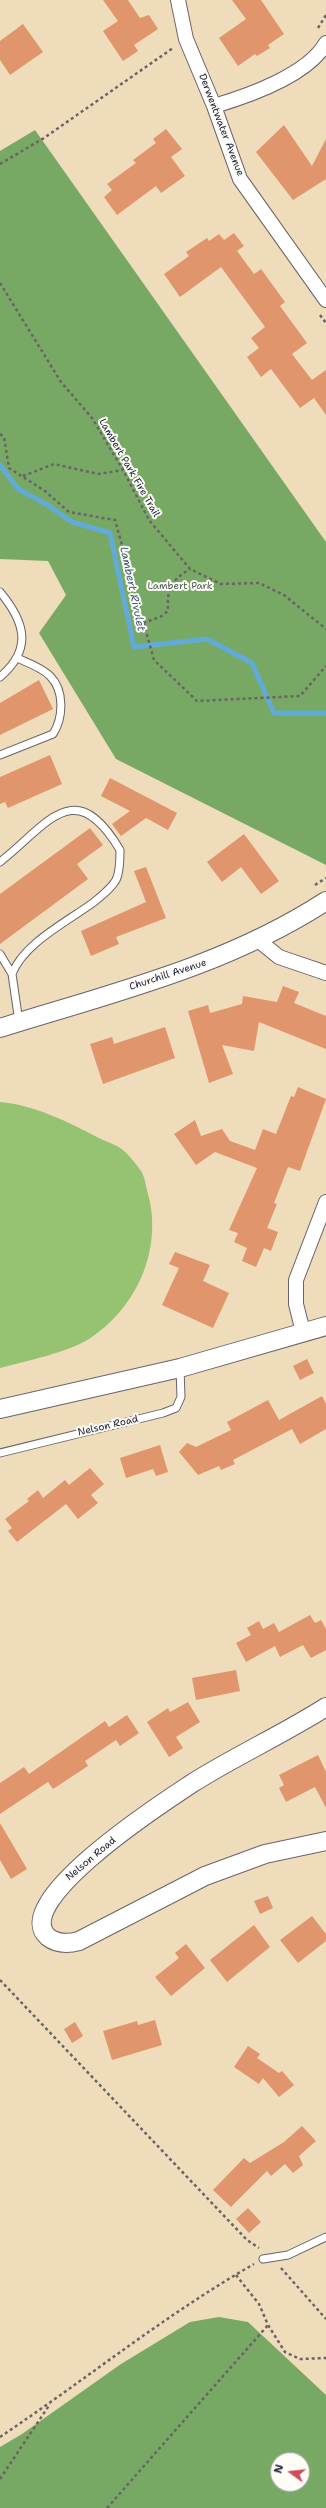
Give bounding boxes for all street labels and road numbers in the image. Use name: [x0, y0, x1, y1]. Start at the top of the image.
street label: Derwentwater Avenue: [196, 72, 246, 178]
street label: Lambert Park Fire Trail: [96, 417, 162, 519]
street label: Churchill Avenue: [128, 957, 208, 993]
street label: Nelson Road: [77, 1413, 139, 1439]
street label: Nelson Road: [64, 1835, 118, 1883]

